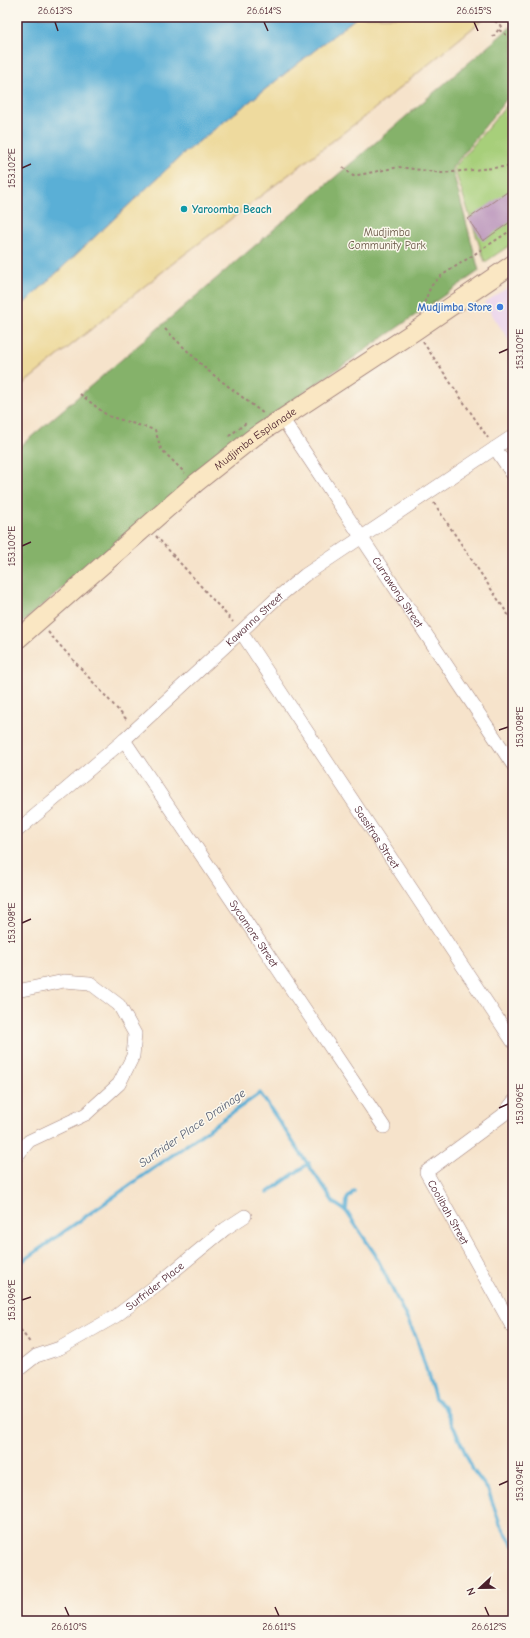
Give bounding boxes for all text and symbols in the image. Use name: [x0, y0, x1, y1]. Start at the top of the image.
text: 26.613°S: [38, 5, 73, 17]
text: 26.614°S: [247, 5, 282, 17]
text: 26.615°S: [457, 5, 492, 17]
text: 153.102°E: [6, 148, 18, 188]
place label: Yaroomba Beach: [192, 203, 272, 216]
marker: Yaroomba Beach: [179, 204, 189, 214]
park label: Mudjimba Community Park: [348, 226, 427, 252]
place label: Mudjimba Store: [418, 301, 493, 314]
marker: Mudjimba Store: [495, 302, 505, 312]
text: 153.100°E: [514, 329, 526, 369]
street label: Mudjimba Esplanade: [212, 405, 299, 473]
text: 153.100°E: [6, 526, 18, 566]
street label: Currawong Street: [369, 554, 426, 631]
street label: Kawanna Street: [223, 589, 286, 649]
text: 153.098°E: [514, 706, 526, 748]
street label: Sassifras Street: [351, 804, 402, 872]
street label: Sycamore Street: [226, 898, 281, 970]
text: 153.098°E: [6, 902, 18, 944]
text: 153.096°E: [514, 1083, 526, 1125]
water label: Surfrider Place Drainage: [136, 1086, 248, 1170]
street label: Coolibah Street: [425, 1178, 472, 1248]
street label: Surfrider Place: [123, 1259, 187, 1313]
text: 153.096°E: [6, 1279, 18, 1321]
text: 153.094°E: [514, 1461, 526, 1501]
north arrow: [460, 1568, 500, 1608]
text: N: [464, 1586, 479, 1597]
text: 26.610°S: [51, 1621, 87, 1633]
text: 26.611°S: [262, 1621, 296, 1633]
text: 26.612°S: [472, 1621, 507, 1633]

